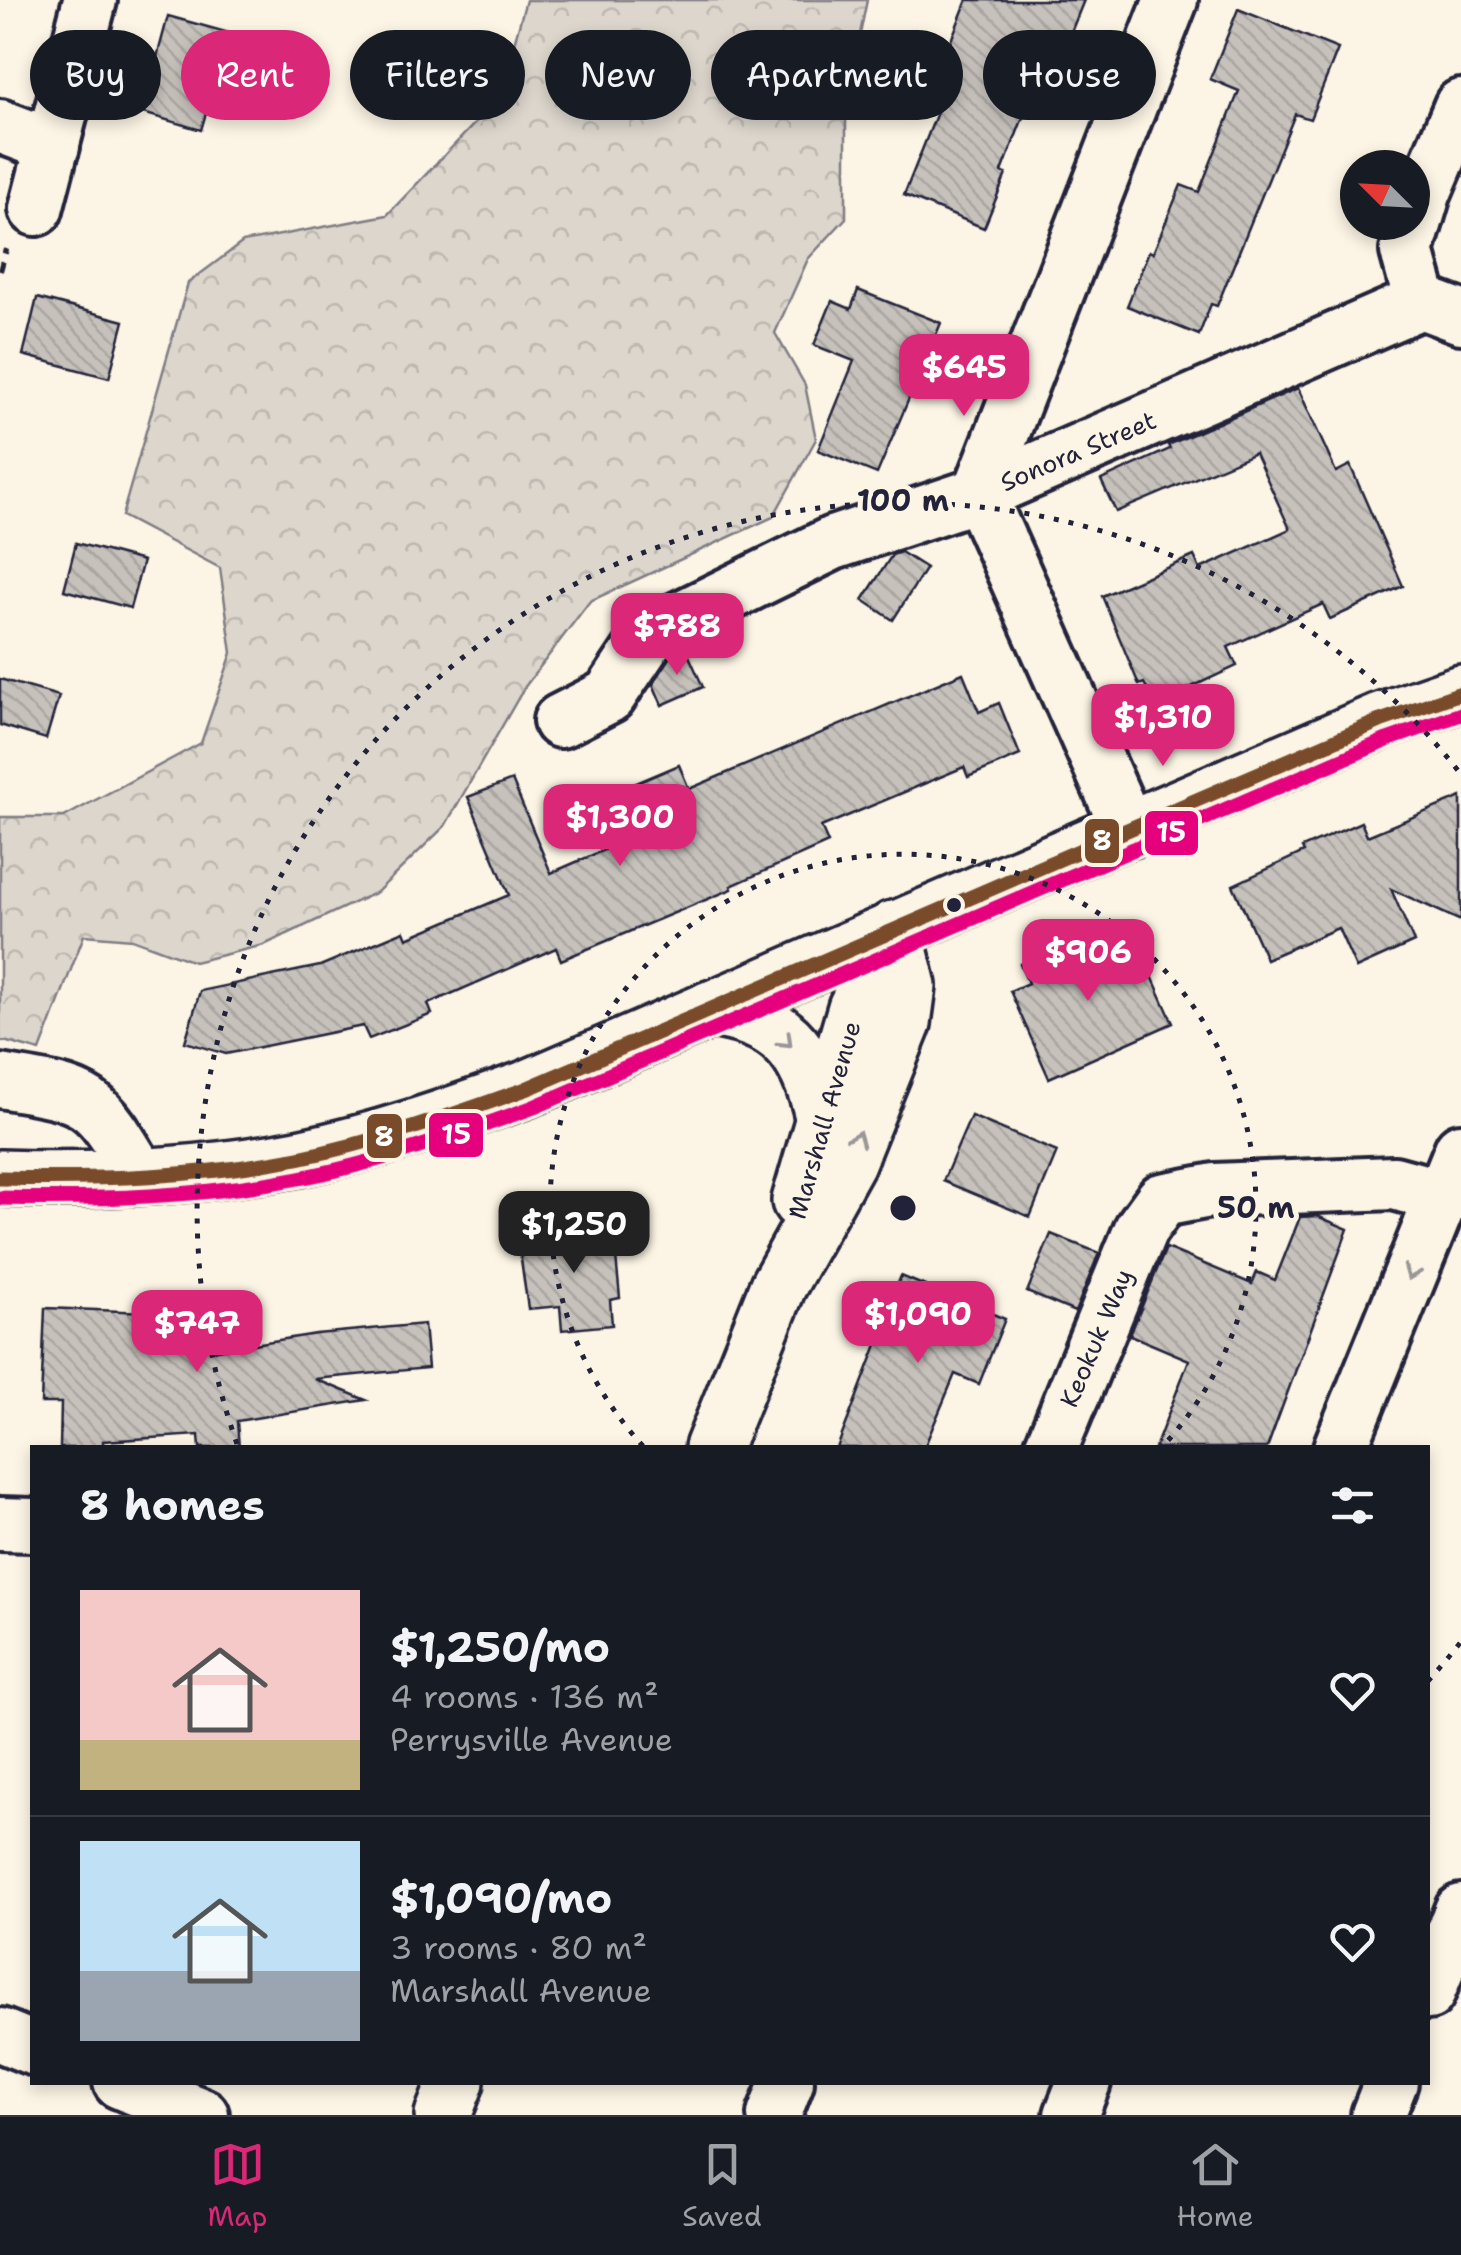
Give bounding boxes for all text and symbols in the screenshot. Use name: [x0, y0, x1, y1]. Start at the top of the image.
chip: Buy: [30, 30, 161, 120]
chip: Rent: [181, 30, 330, 120]
chip: Filters: [350, 30, 525, 120]
chip: New: [545, 30, 691, 120]
chip: Apartment: [711, 30, 963, 120]
chip: House: [983, 30, 1156, 120]
north arrow: [1340, 150, 1430, 240]
map controls: [1340, 150, 1430, 240]
pin: $645: [905, 334, 1023, 419]
text: $645: [921, 345, 1007, 388]
street label: Sonora Street: [995, 403, 1161, 499]
text: 100 m: [857, 480, 949, 521]
pin: $788: [618, 593, 736, 678]
text: $788: [633, 604, 721, 647]
pin: $1,310: [1082, 684, 1244, 769]
text: $1,310: [1113, 695, 1213, 738]
pin: $1,300: [539, 784, 701, 869]
text: $1,300: [565, 795, 675, 838]
line badge: 15: [1143, 809, 1200, 857]
text: 15: [1156, 813, 1186, 851]
line badge: 8: [1083, 817, 1121, 865]
text: 8: [1092, 821, 1112, 859]
unlabelled marker: [944, 895, 964, 915]
pin: $906: [1029, 919, 1147, 1004]
text: $906: [1044, 930, 1132, 973]
street label: Marshall Avenue: [779, 1017, 869, 1223]
one-way arrow: [775, 1029, 793, 1047]
line badge: 15: [427, 1111, 485, 1159]
line badge: 8: [365, 1112, 404, 1160]
text: 15: [441, 1115, 471, 1153]
text: 8: [374, 1117, 394, 1155]
one-way arrow: [845, 1130, 865, 1148]
text: 50 m: [1217, 1187, 1295, 1228]
centre of rings: [885, 1190, 921, 1226]
pin: $1,250: [493, 1191, 655, 1276]
text: $1,250: [521, 1202, 627, 1245]
one-way arrow: [1403, 1263, 1423, 1280]
street label: Keokuk Way: [1052, 1264, 1140, 1412]
pin: $1,090: [837, 1281, 999, 1366]
pin: $747: [138, 1290, 256, 1375]
text: $1,090: [864, 1292, 972, 1335]
text: $747: [154, 1301, 240, 1344]
text: 8 homes: [80, 1477, 265, 1533]
icon: filters: [1325, 1478, 1380, 1533]
text: $1,250/mo: [390, 1619, 610, 1675]
icon: home: [160, 1630, 280, 1750]
icon: heart: [1325, 1663, 1380, 1718]
text: 4 rooms · 136 m²: [390, 1675, 659, 1718]
text: Perrysville Avenue: [390, 1718, 673, 1761]
text: $1,090/mo: [390, 1870, 612, 1926]
icon: home: [160, 1881, 280, 2001]
icon: heart: [1325, 1914, 1380, 1969]
text: 3 rooms · 80 m²: [390, 1926, 647, 1969]
text: Marshall Avenue: [390, 1969, 652, 2012]
tab: Map: [207, 2137, 267, 2235]
tab: Saved: [682, 2137, 762, 2235]
tab: Home: [1177, 2137, 1254, 2235]

